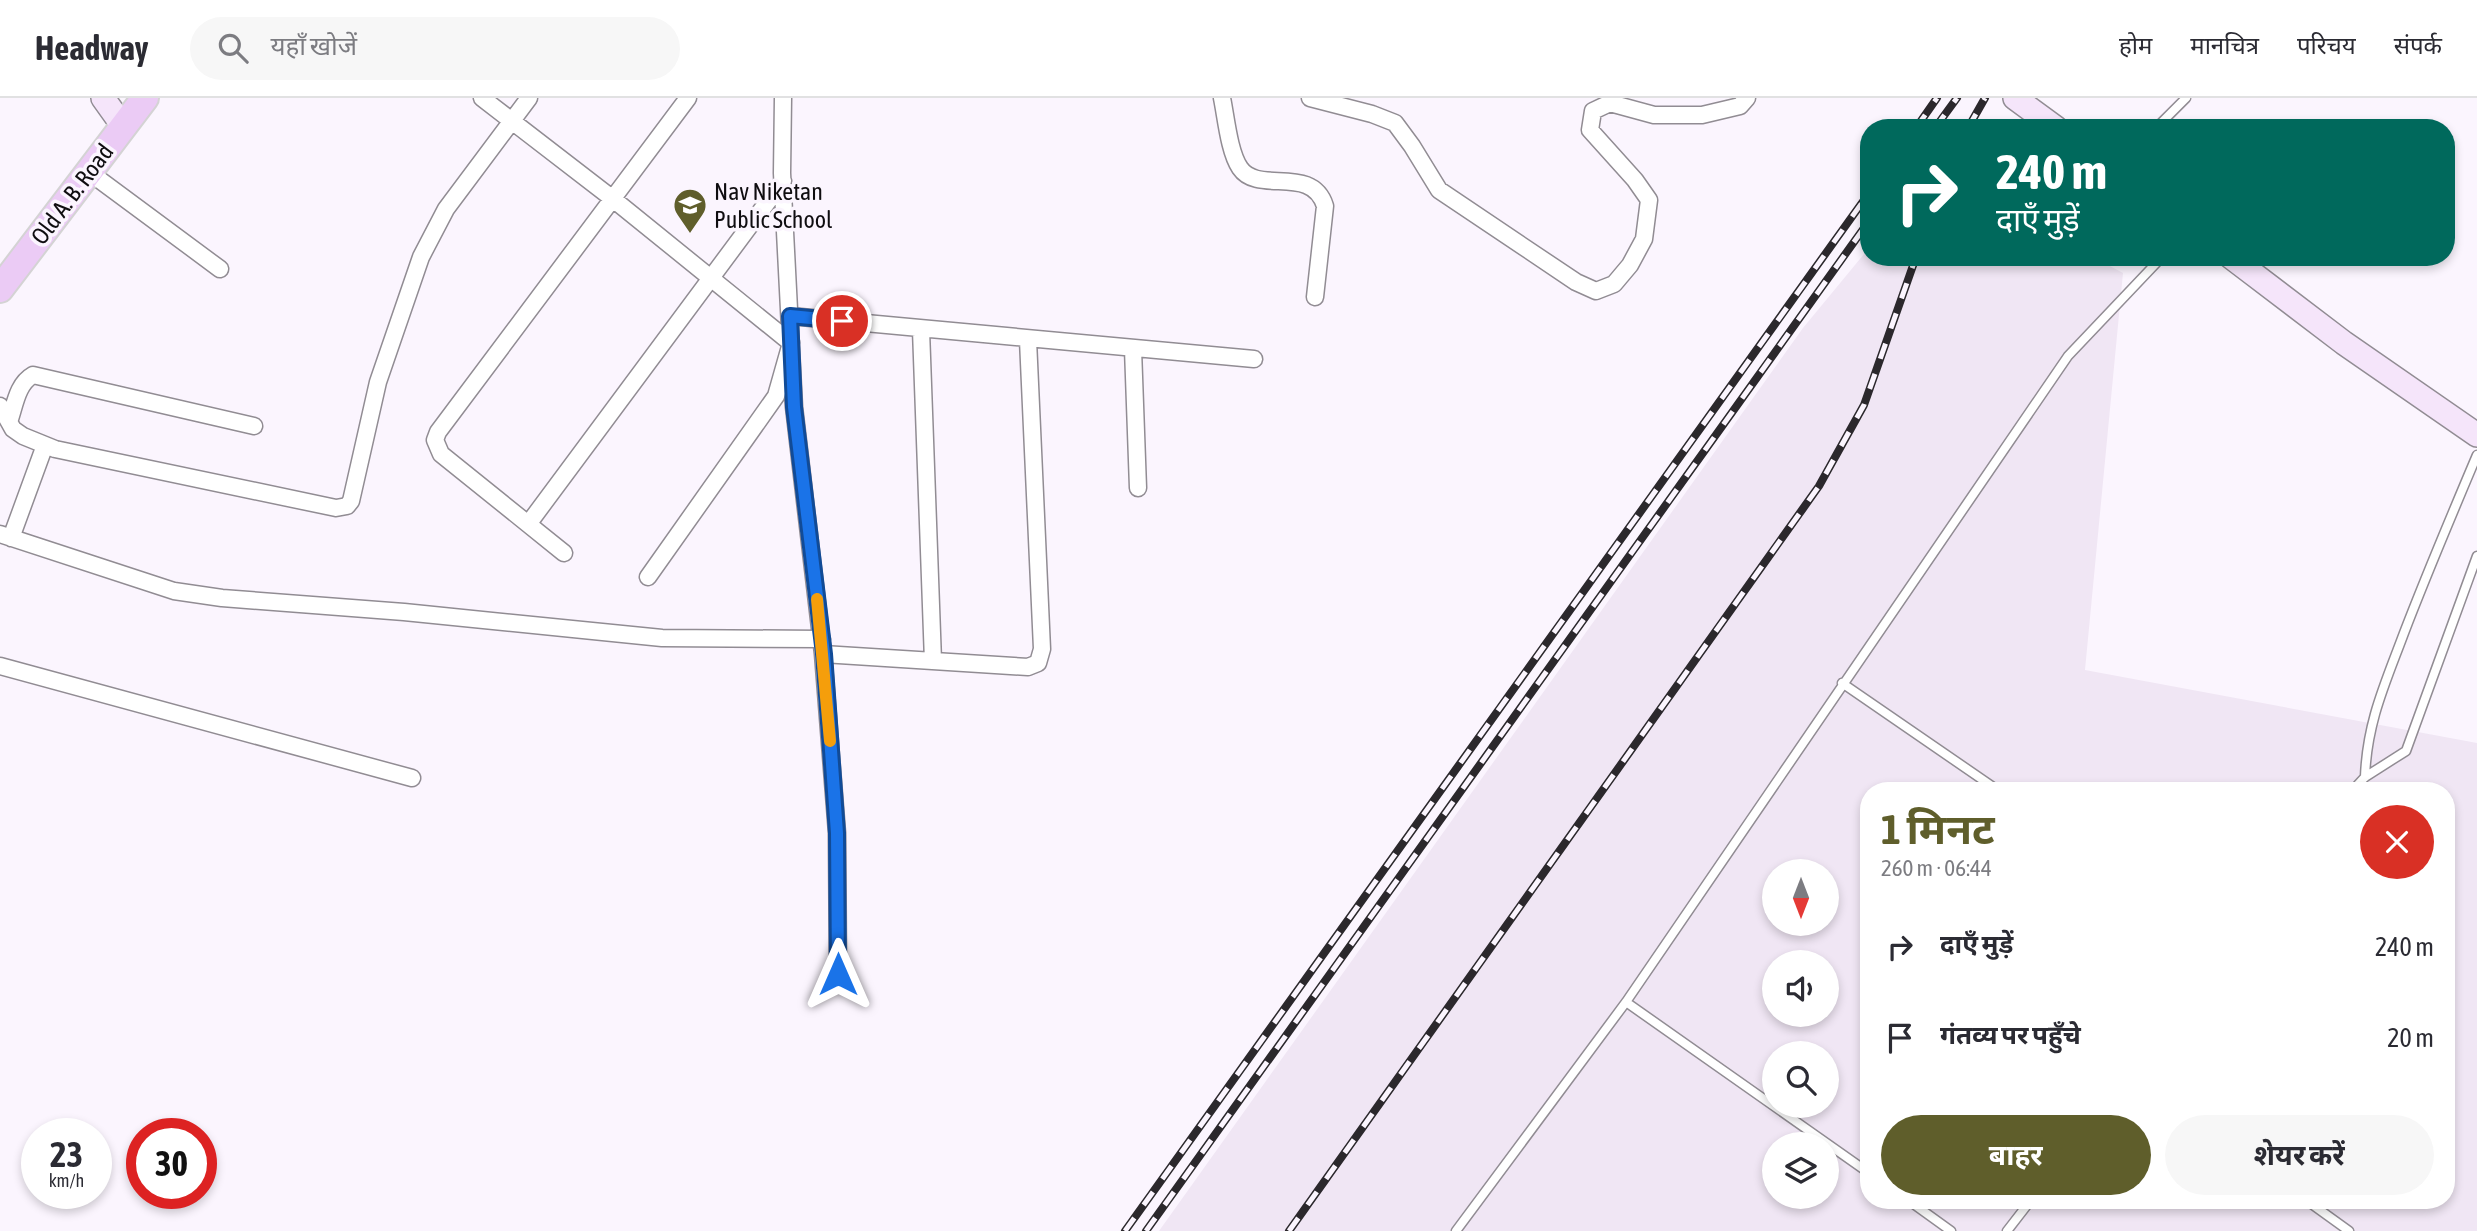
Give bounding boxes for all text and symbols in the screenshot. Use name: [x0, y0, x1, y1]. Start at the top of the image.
search box: [190, 17, 680, 80]
text: Headway: [35, 29, 148, 67]
icon: search: [214, 29, 252, 67]
text: यहाँ खोजें: [270, 31, 357, 61]
text: होम: [2119, 32, 2152, 59]
text: मानचित्र: [2190, 32, 2259, 59]
text: परिचय: [2297, 32, 2356, 59]
text: संपर्क: [2394, 32, 2442, 59]
street label: Old A. B. Road: [25, 138, 119, 250]
text: 240 m: [1996, 143, 2107, 199]
icon: right: [1881, 147, 1972, 238]
place label: Nav Niketan Public School: [714, 178, 833, 233]
school or university icon: Nav Niketan Public School: [671, 186, 709, 235]
text: दाएँ मुड़ें: [1996, 201, 2080, 238]
pin: [812, 291, 872, 351]
icon: arrive: [823, 302, 861, 340]
text: 1 मिनट: [1881, 805, 1995, 853]
button: close: [2360, 805, 2434, 879]
text: 260 m · 06:44: [1881, 855, 1992, 881]
north arrow: [1762, 859, 1839, 936]
map controls: [1762, 859, 1839, 1209]
icon: right: [1881, 928, 1919, 966]
text: दाएँ मुड़ें: [1940, 929, 2013, 959]
text: 240 m: [2375, 932, 2434, 962]
position arrow: [801, 937, 875, 1011]
button: sound: [1762, 950, 1839, 1027]
icon: arrive: [1881, 1019, 1919, 1057]
text: गंतव्य पर पहुँचे: [1940, 1020, 2081, 1050]
text: 20 m: [2387, 1023, 2434, 1053]
button: search: [1762, 1041, 1839, 1118]
button: बाहर: [1881, 1115, 2151, 1195]
button: शेयर करें: [2165, 1115, 2434, 1195]
speed limit sign: 30: [126, 1118, 217, 1209]
button: layers: [1762, 1132, 1839, 1209]
text: 23: [50, 1134, 83, 1174]
text: km/h: [49, 1170, 84, 1191]

